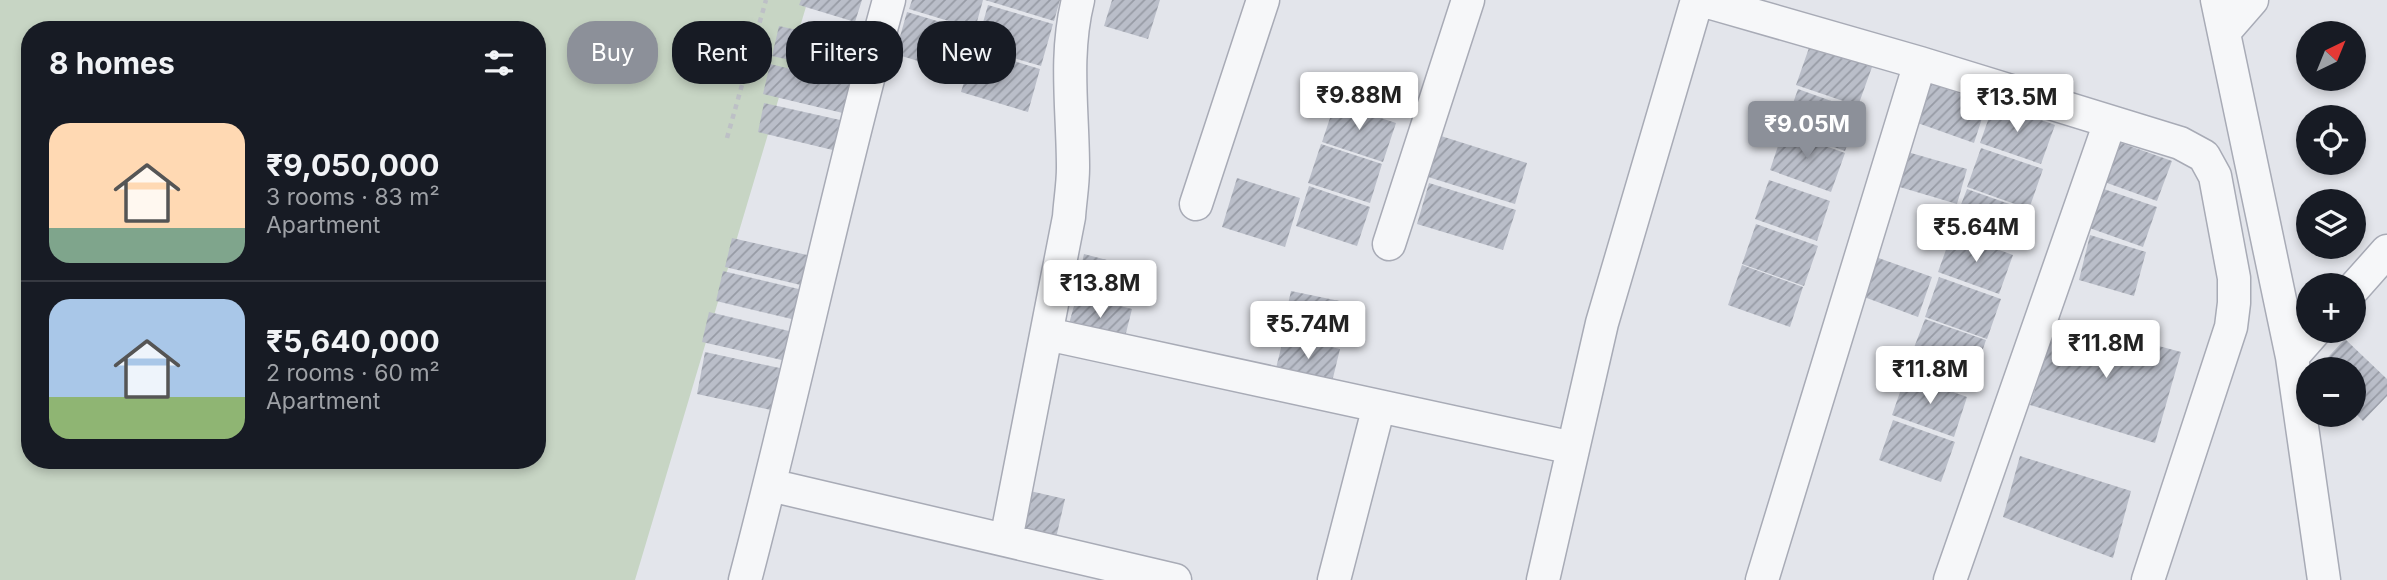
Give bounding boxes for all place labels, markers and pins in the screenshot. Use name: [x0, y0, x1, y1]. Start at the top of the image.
pin: ₹9.88M: [1302, 72, 1416, 132]
pin: ₹13.5M: [1960, 74, 2074, 134]
pin: ₹9.05M: [1750, 102, 1864, 161]
pin: ₹5.64M: [1919, 204, 2033, 264]
pin: ₹13.8M: [1043, 260, 1157, 320]
pin: ₹5.74M: [1251, 302, 1365, 361]
pin: ₹11.8M: [2049, 320, 2163, 380]
pin: ₹11.8M: [1873, 346, 1987, 406]

